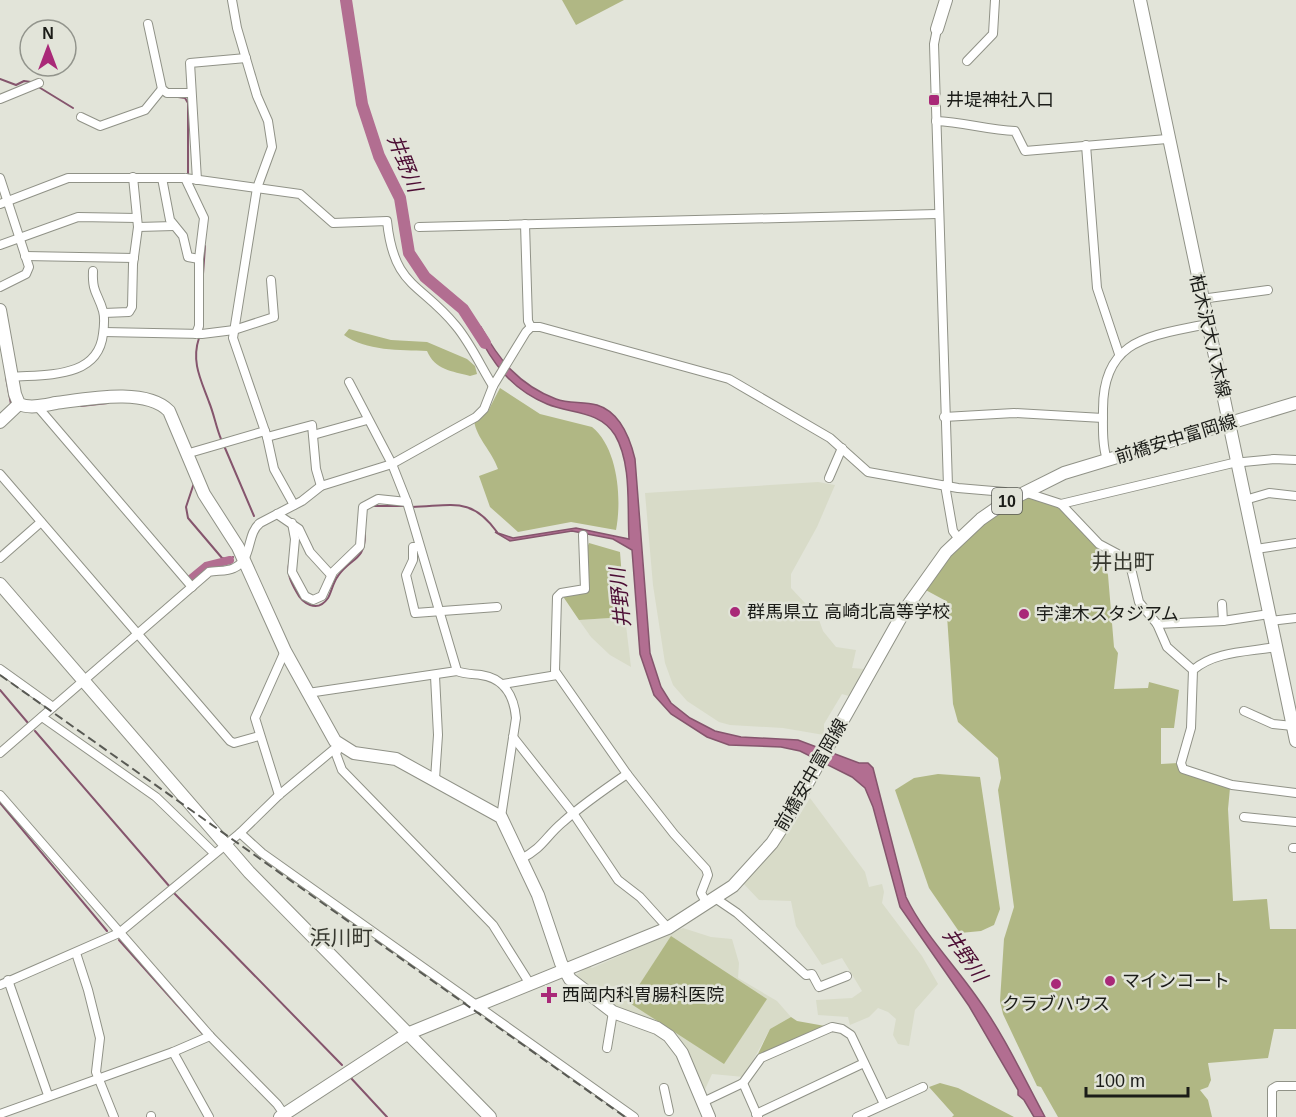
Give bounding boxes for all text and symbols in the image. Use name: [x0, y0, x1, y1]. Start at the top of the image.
north arrow: [18, 18, 78, 78]
text: N: [42, 25, 54, 42]
place label: 井堤神社入口: [946, 90, 1054, 110]
marker: 井堤神社入口: [927, 93, 941, 107]
water label: 井野川: [384, 131, 427, 197]
street label: 柏木沢大八木線: [1186, 272, 1234, 400]
street label: 前橋安中富岡線: [1113, 411, 1239, 467]
road number: 10: [992, 488, 1022, 514]
district label: 井出町: [1092, 550, 1155, 573]
water label: 井野川: [606, 565, 634, 629]
place label: 群馬県立 高崎北高等学校: [747, 602, 950, 622]
place label: 宇津木スタジアム: [1036, 604, 1179, 624]
marker: 群馬県立 高崎北高等学校: [728, 605, 742, 619]
marker: 宇津木スタジアム: [1017, 607, 1031, 621]
street label: 前橋安中富岡線: [771, 715, 851, 835]
water label: 井野川: [939, 924, 992, 988]
district label: 浜川町: [310, 926, 373, 949]
place label: マインコート: [1122, 971, 1230, 991]
marker: マインコート: [1103, 974, 1117, 988]
marker: クラブハウス: [1049, 977, 1063, 991]
place label: 西岡内科胃腸科医院: [562, 985, 724, 1005]
marker: 西岡内科胃腸科医院: [540, 986, 558, 1004]
place label: クラブハウス: [1002, 994, 1110, 1014]
scale bar: [1086, 1060, 1188, 1098]
text: 100 m: [1095, 1071, 1145, 1091]

